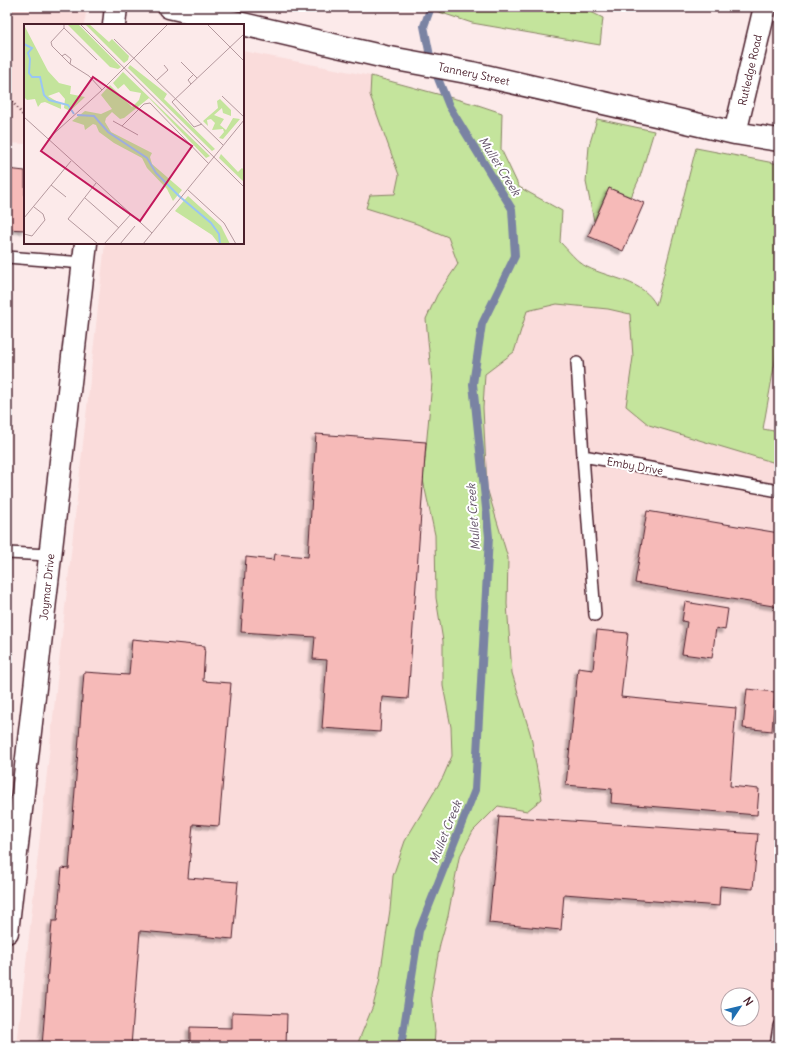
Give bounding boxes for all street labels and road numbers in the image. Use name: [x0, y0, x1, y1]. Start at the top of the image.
street label: Rutledge Road: [735, 33, 765, 107]
street label: Tannery Street: [437, 60, 511, 88]
street label: Emby Drive: [606, 454, 664, 478]
street label: Joymar Drive: [37, 553, 57, 621]

